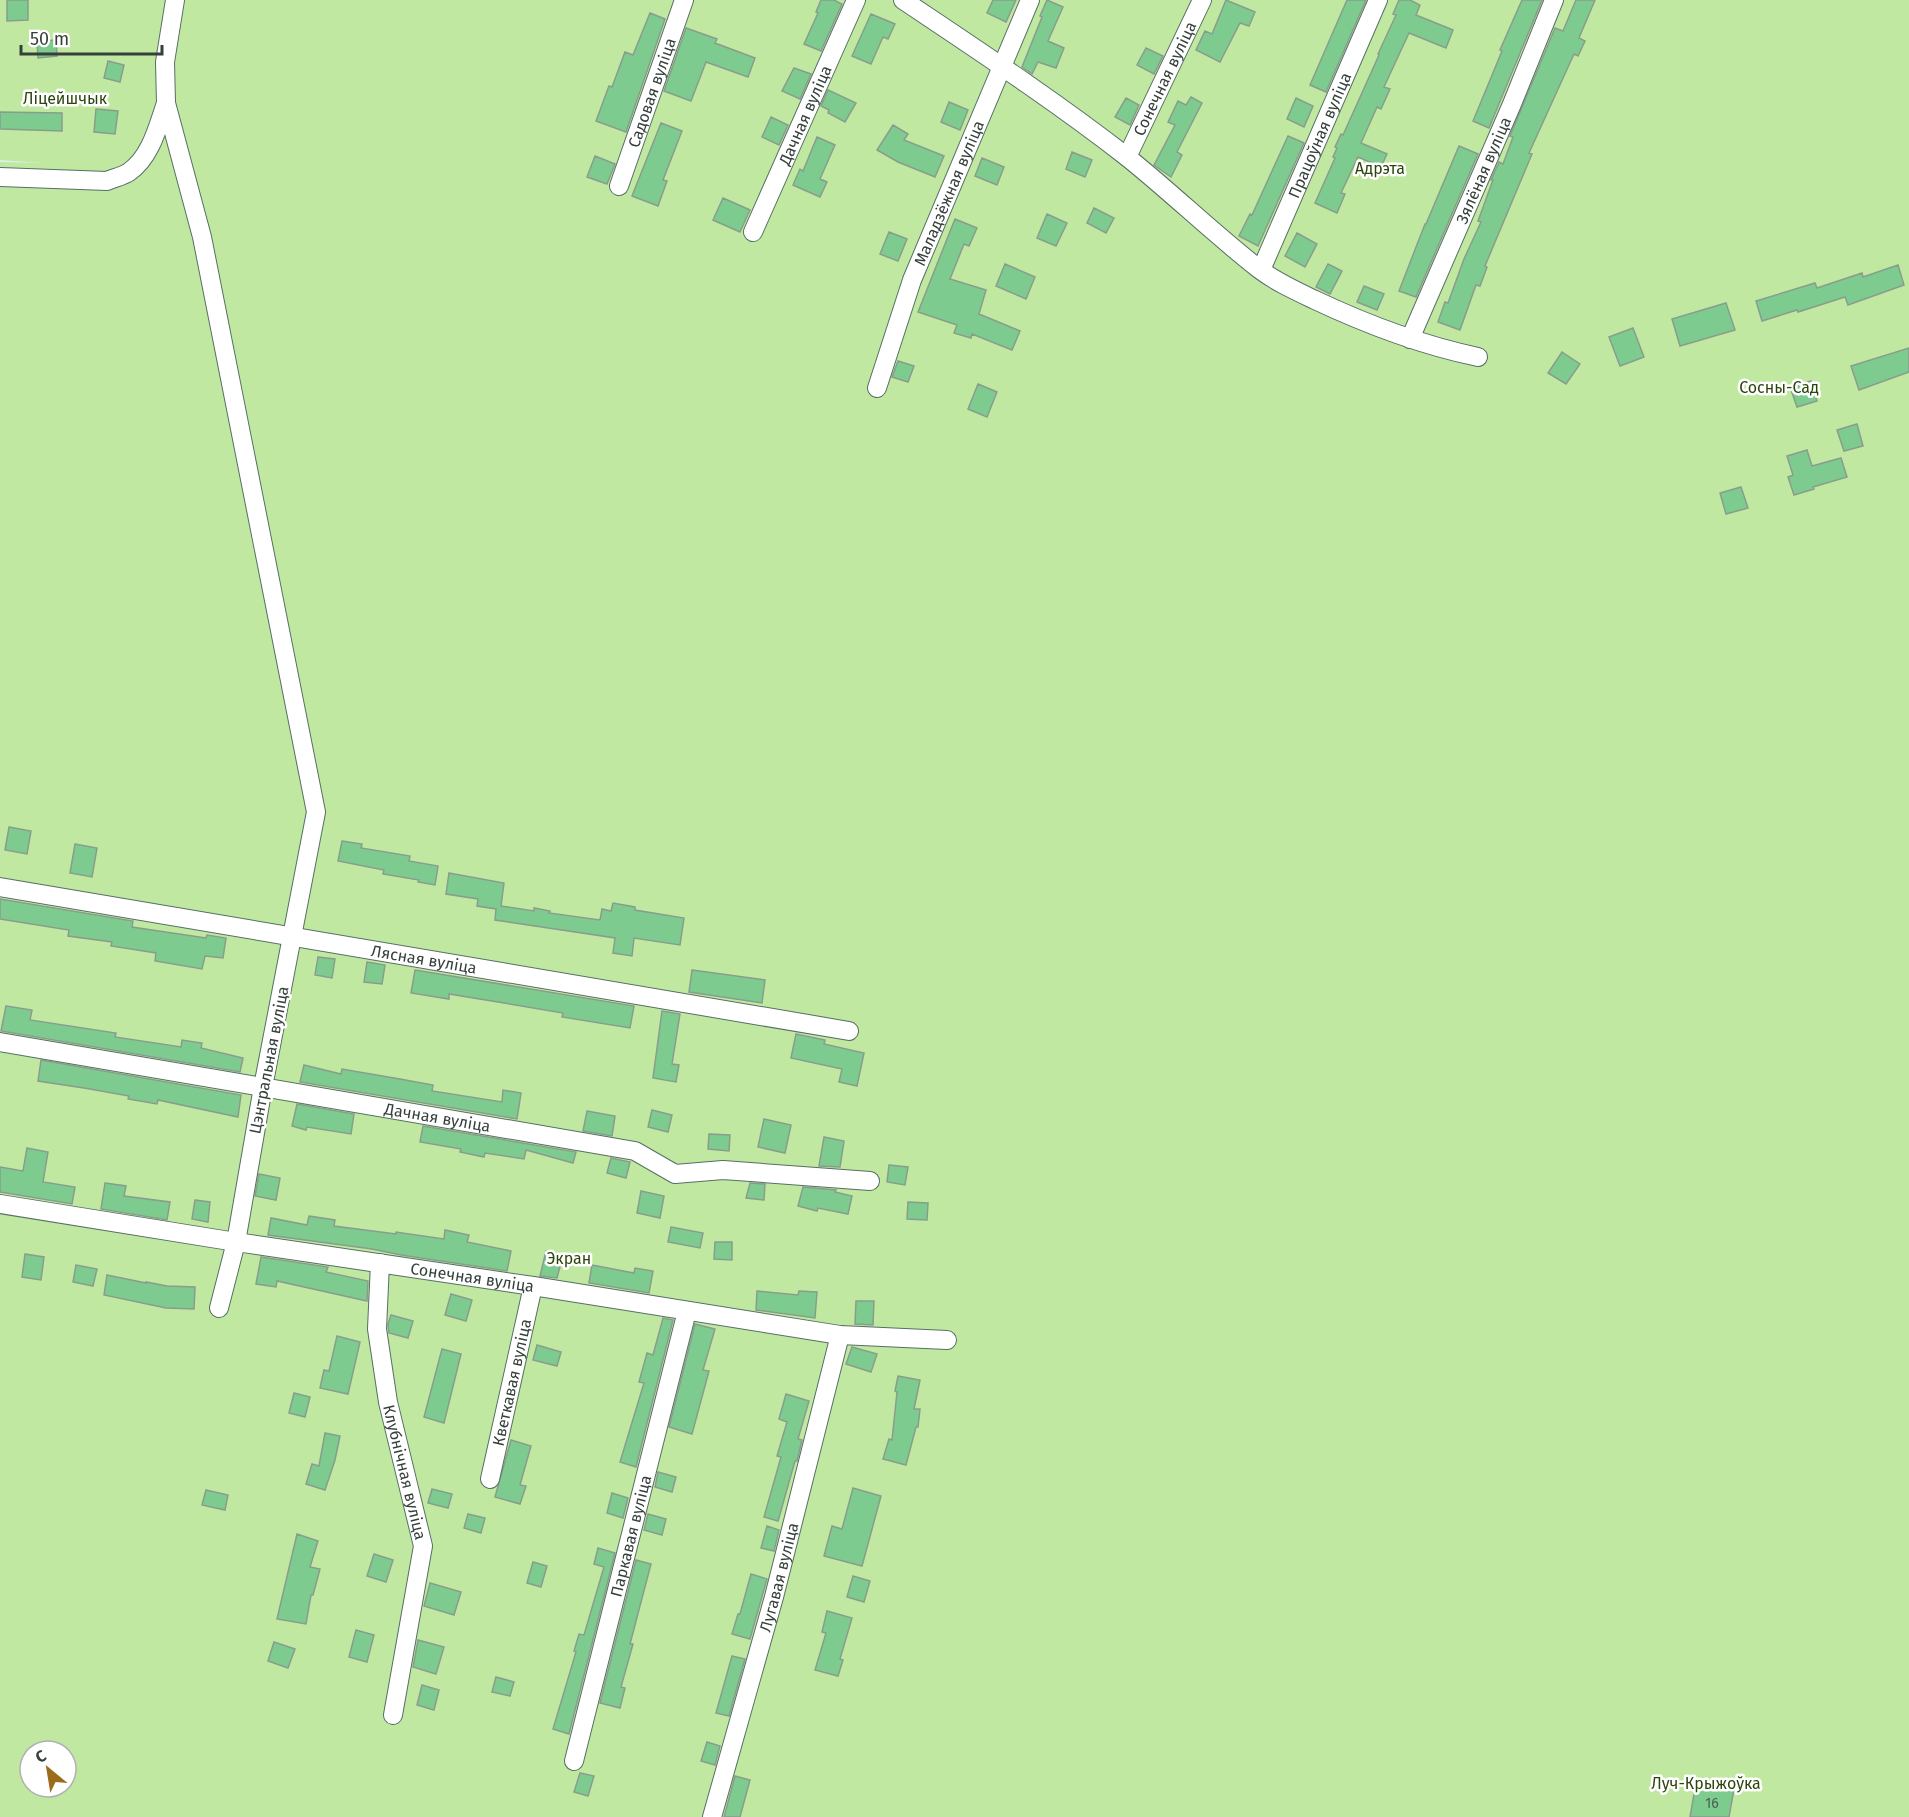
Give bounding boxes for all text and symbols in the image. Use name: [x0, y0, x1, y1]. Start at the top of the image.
scale bar: [21, 18, 162, 56]
street label: Сонечная вуліца: [1129, 18, 1200, 139]
text: 50 m: [30, 28, 69, 50]
street label: Садовая вуліца: [624, 35, 680, 150]
street label: Дачная вуліца: [774, 62, 835, 169]
street label: Працоўная вуліца: [1284, 69, 1355, 201]
park label: Ліцейшчык: [23, 89, 108, 108]
street label: Зялёная вуліца: [1452, 114, 1515, 227]
street label: Маладзёжная вуліца: [910, 118, 988, 268]
park label: Адрэта: [1355, 159, 1405, 178]
park label: Сосны-Сад: [1739, 378, 1819, 397]
street label: Лясная вуліца: [370, 941, 478, 977]
street label: Цэнтральная вуліца: [245, 984, 293, 1136]
street label: Дачная вуліца: [382, 1099, 492, 1136]
park label: Экран: [547, 1249, 591, 1268]
street label: Сонечная вуліца: [409, 1258, 535, 1296]
street label: Кветкавая вуліца: [488, 1317, 535, 1448]
street label: Клубнічная вуліца: [379, 1403, 431, 1542]
street label: Паркавая вуліца: [606, 1473, 655, 1599]
street label: Лугавая вуліца: [755, 1520, 802, 1634]
north arrow: [18, 1739, 78, 1799]
text: С: [32, 1746, 50, 1767]
park label: Луч-Крыжоўка: [1651, 1774, 1761, 1793]
house number: 16: [1705, 1795, 1719, 1812]

